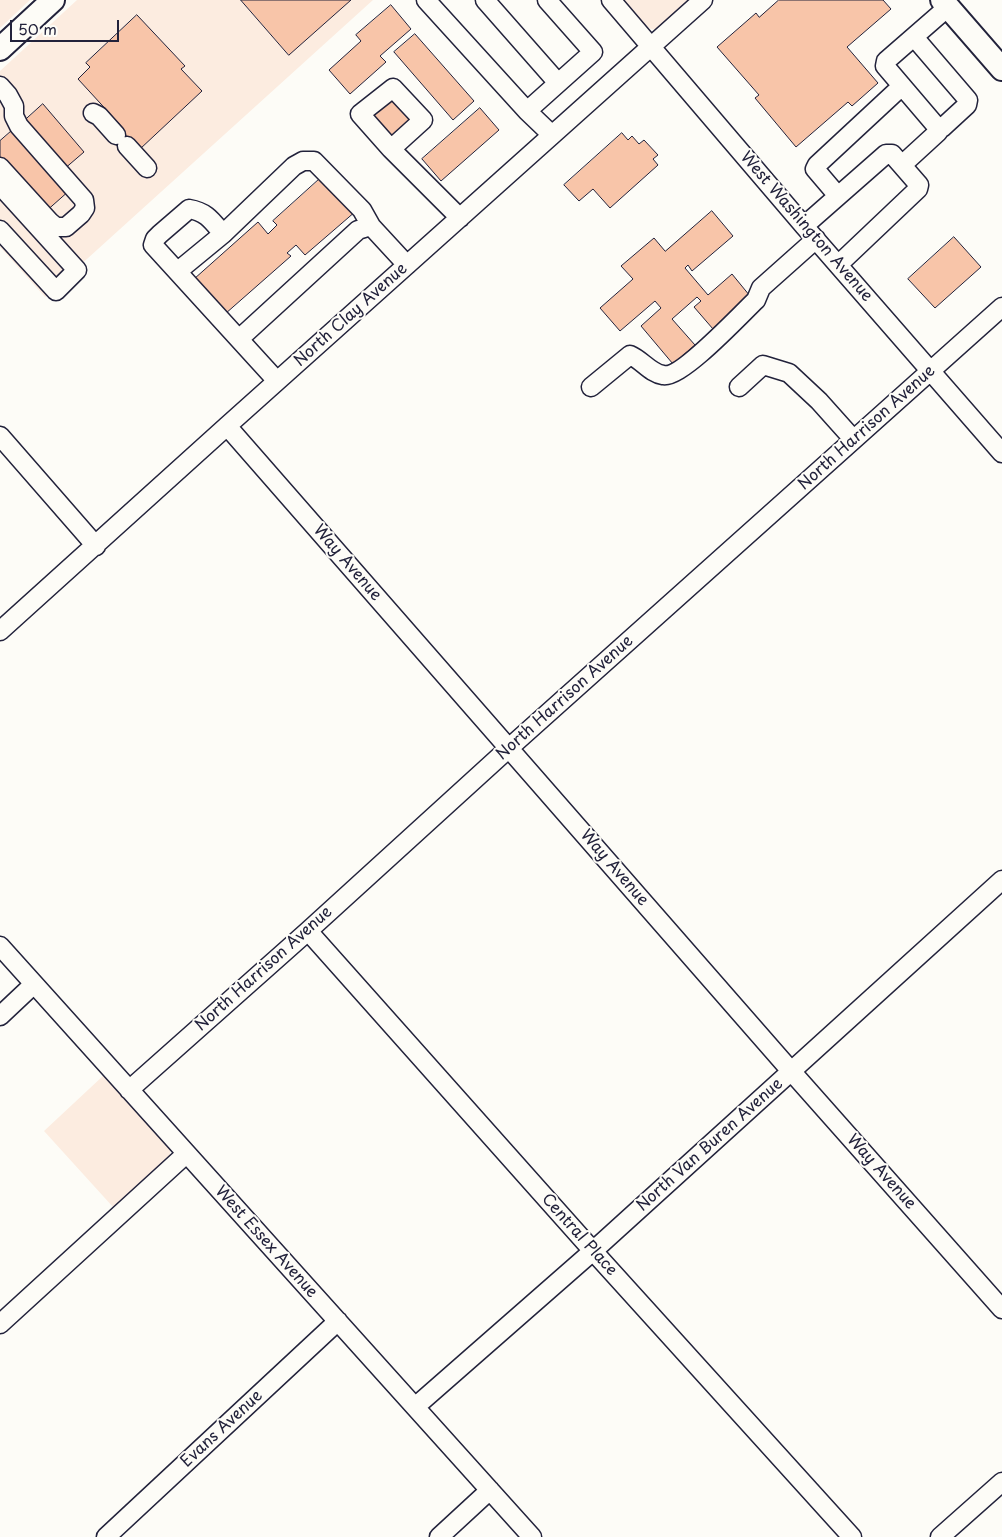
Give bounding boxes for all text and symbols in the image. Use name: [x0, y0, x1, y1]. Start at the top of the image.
scale bar: [12, 10, 121, 42]
text: 50 m: [18, 17, 57, 40]
street label: West Washington Avenue: [736, 148, 876, 306]
street label: North Clay Avenue: [291, 259, 411, 371]
street label: North Harrison Avenue: [795, 362, 939, 494]
street label: Way Avenue: [309, 521, 385, 605]
street label: North Harrison Avenue: [493, 632, 637, 764]
street label: Way Avenue: [576, 826, 652, 910]
street label: North Harrison Avenue: [192, 903, 336, 1035]
street label: North Van Buren Avenue: [633, 1074, 787, 1216]
street label: Way Avenue: [842, 1131, 920, 1213]
street label: West Essex Avenue: [211, 1182, 321, 1302]
street label: Central Place: [537, 1190, 621, 1280]
street label: Evans Avenue: [177, 1386, 267, 1472]

